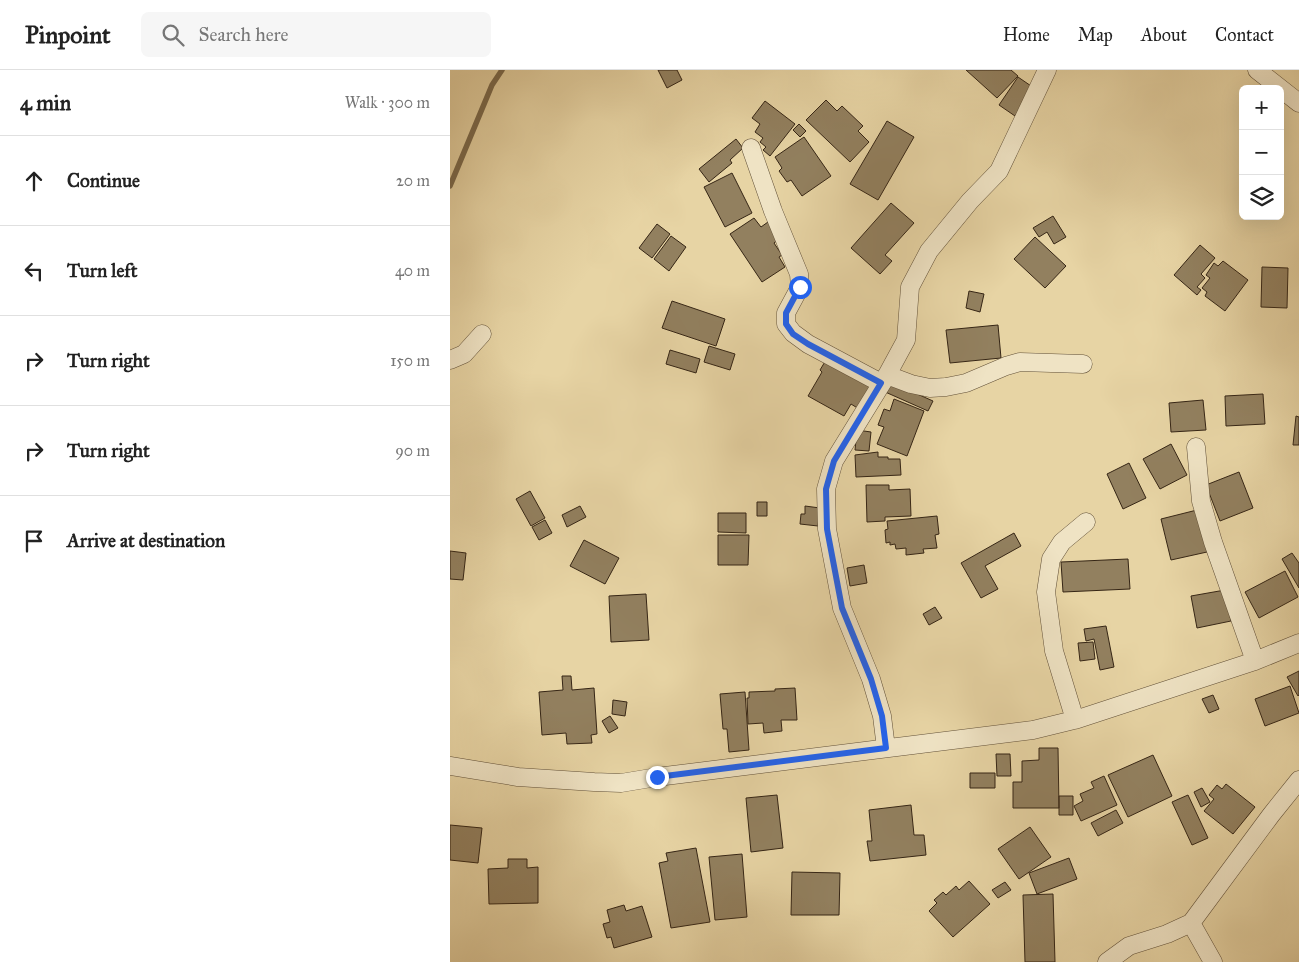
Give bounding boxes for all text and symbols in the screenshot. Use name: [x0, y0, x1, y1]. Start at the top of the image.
search box: [141, 12, 491, 57]
text: Pinpoint: [25, 20, 111, 50]
icon: search: [159, 21, 187, 49]
text: Search here: [199, 23, 289, 46]
text: Home: [1003, 24, 1050, 46]
text: Map: [1078, 24, 1113, 46]
text: About: [1141, 24, 1187, 46]
text: Contact: [1215, 24, 1274, 46]
map controls: [1239, 85, 1284, 220]
button: +: [1239, 85, 1284, 130]
text: 4 min: [20, 90, 71, 116]
text: Walk · 300 m: [345, 93, 430, 112]
button: −: [1239, 130, 1284, 175]
icon: ahead: [20, 167, 48, 195]
text: Continue: [67, 169, 140, 192]
text: 20 m: [396, 171, 430, 190]
button: layers: [1239, 175, 1284, 220]
icon: left: [20, 257, 48, 285]
text: Turn left: [67, 259, 137, 282]
text: 40 m: [395, 261, 430, 280]
route start: [789, 276, 812, 299]
icon: right: [20, 347, 48, 375]
text: Turn right: [67, 349, 150, 372]
text: 150 m: [390, 351, 430, 370]
icon: right: [20, 437, 48, 465]
text: Turn right: [67, 439, 150, 462]
text: 90 m: [395, 441, 430, 460]
icon: arrive: [20, 527, 48, 555]
text: Arrive at destination: [67, 529, 225, 552]
route end: [646, 766, 669, 789]

